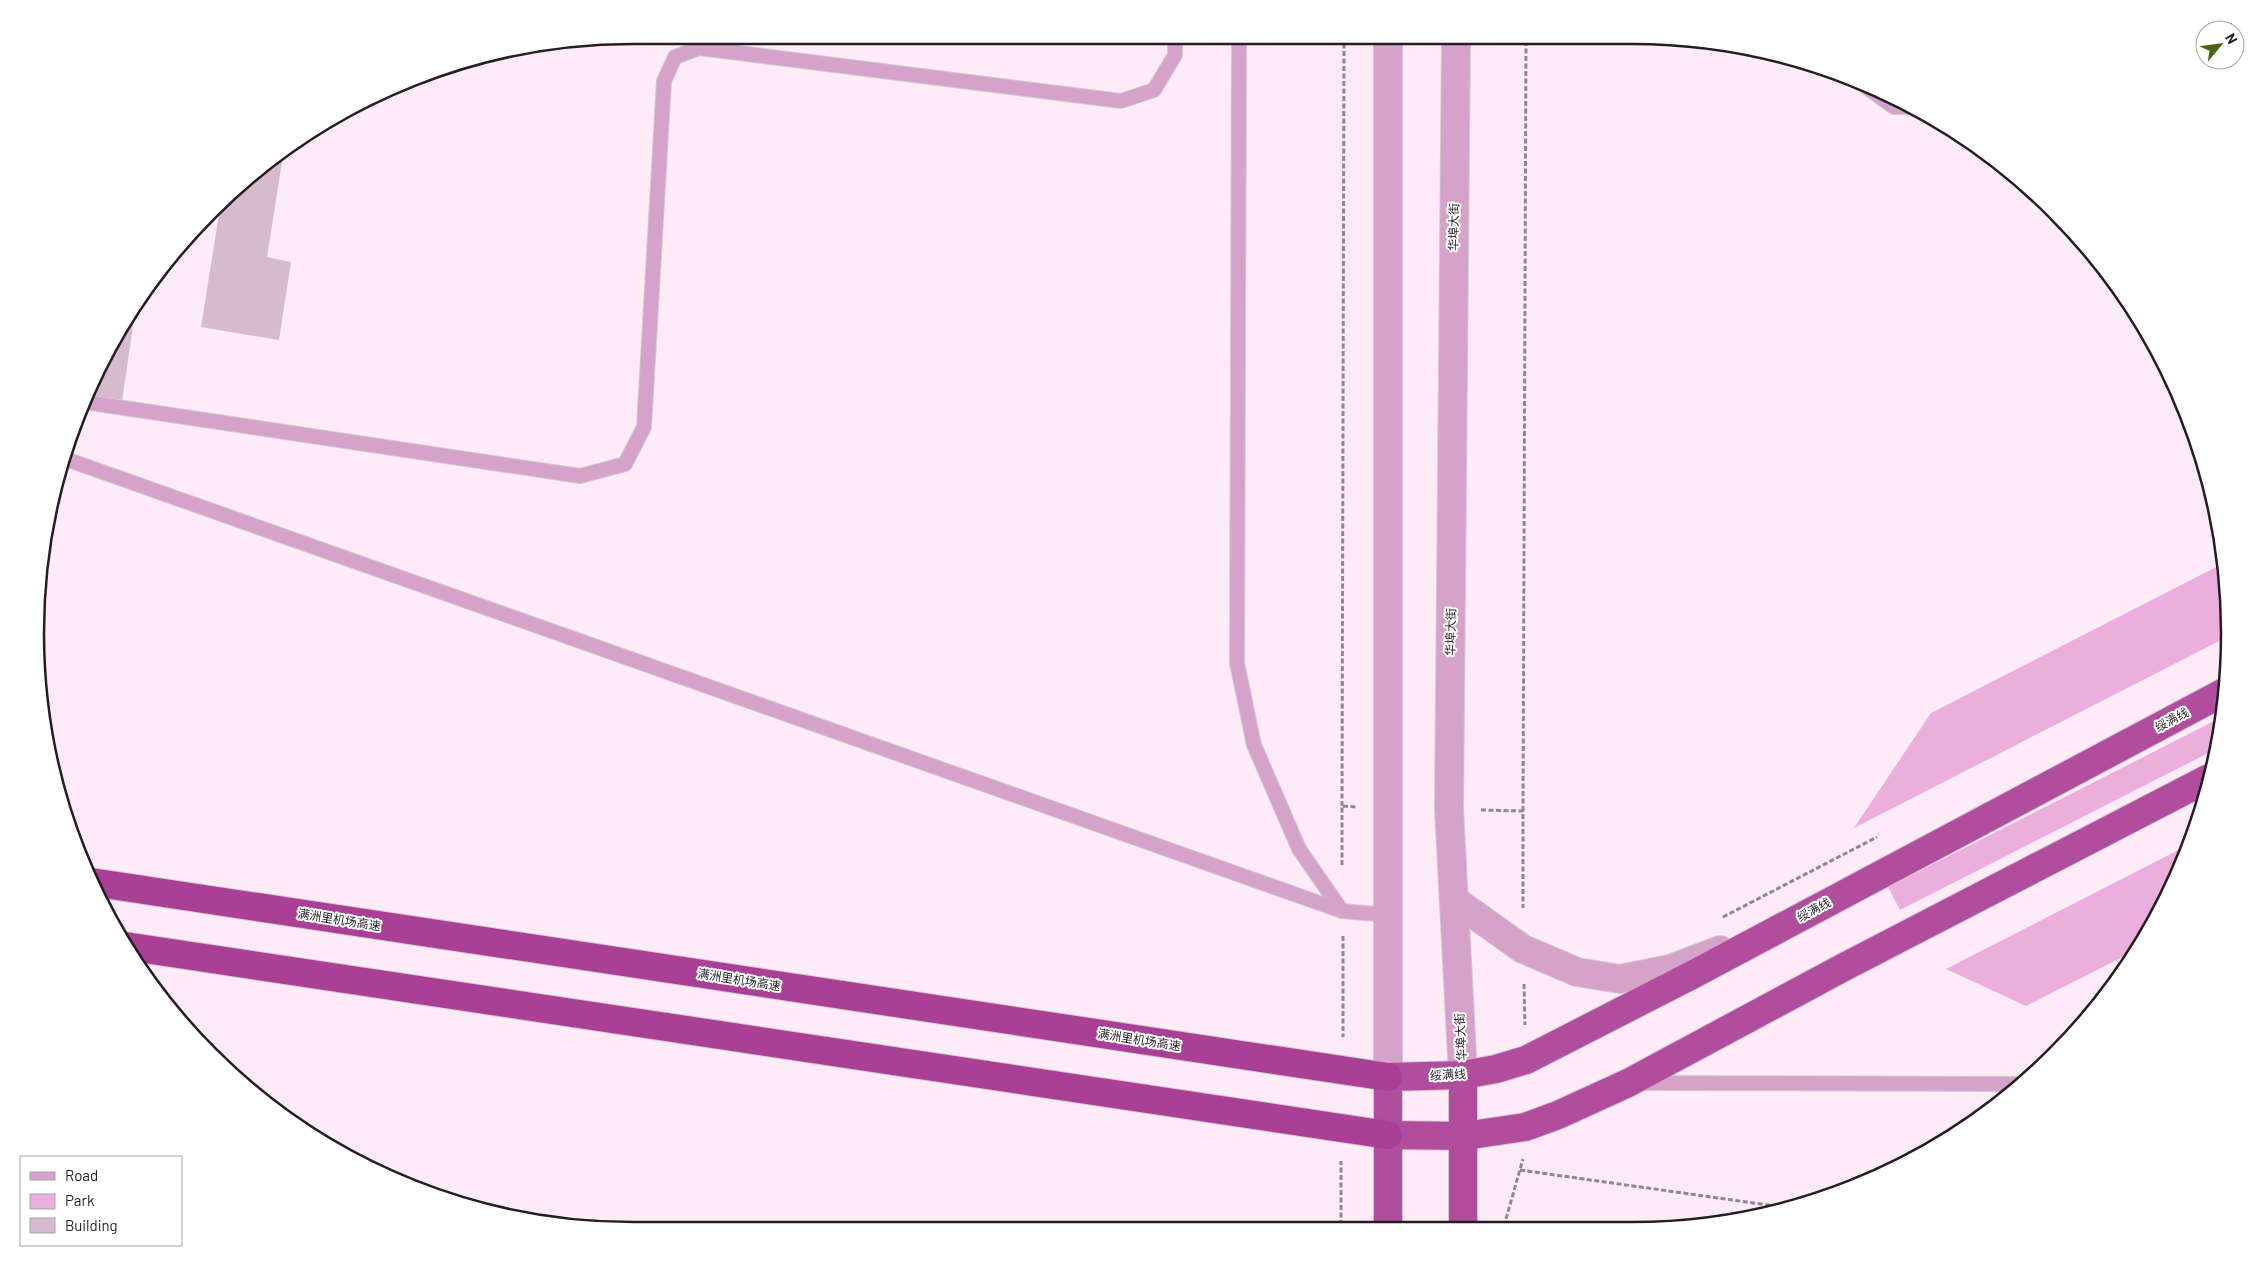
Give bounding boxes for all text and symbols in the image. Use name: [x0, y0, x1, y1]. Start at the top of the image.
north arrow: [2195, 20, 2245, 70]
text: N: [2222, 30, 2241, 47]
street label: 华埠大街: [1446, 203, 1460, 251]
street label: 华埠大街: [1443, 608, 1457, 656]
street label: 绥满线: [2152, 704, 2191, 734]
street label: 绥满线: [1794, 894, 1833, 924]
street label: 满洲里机场高速: [297, 906, 382, 932]
street label: 满洲里机场高速: [697, 966, 782, 992]
street label: 华埠大街: [1452, 1013, 1468, 1061]
street label: 满洲里机场高速: [1097, 1026, 1182, 1052]
street label: 绥满线: [1430, 1066, 1466, 1082]
legend: [20, 1156, 182, 1246]
text: Road: [65, 1166, 98, 1184]
text: Park: [65, 1191, 95, 1209]
text: Building: [65, 1216, 118, 1234]

